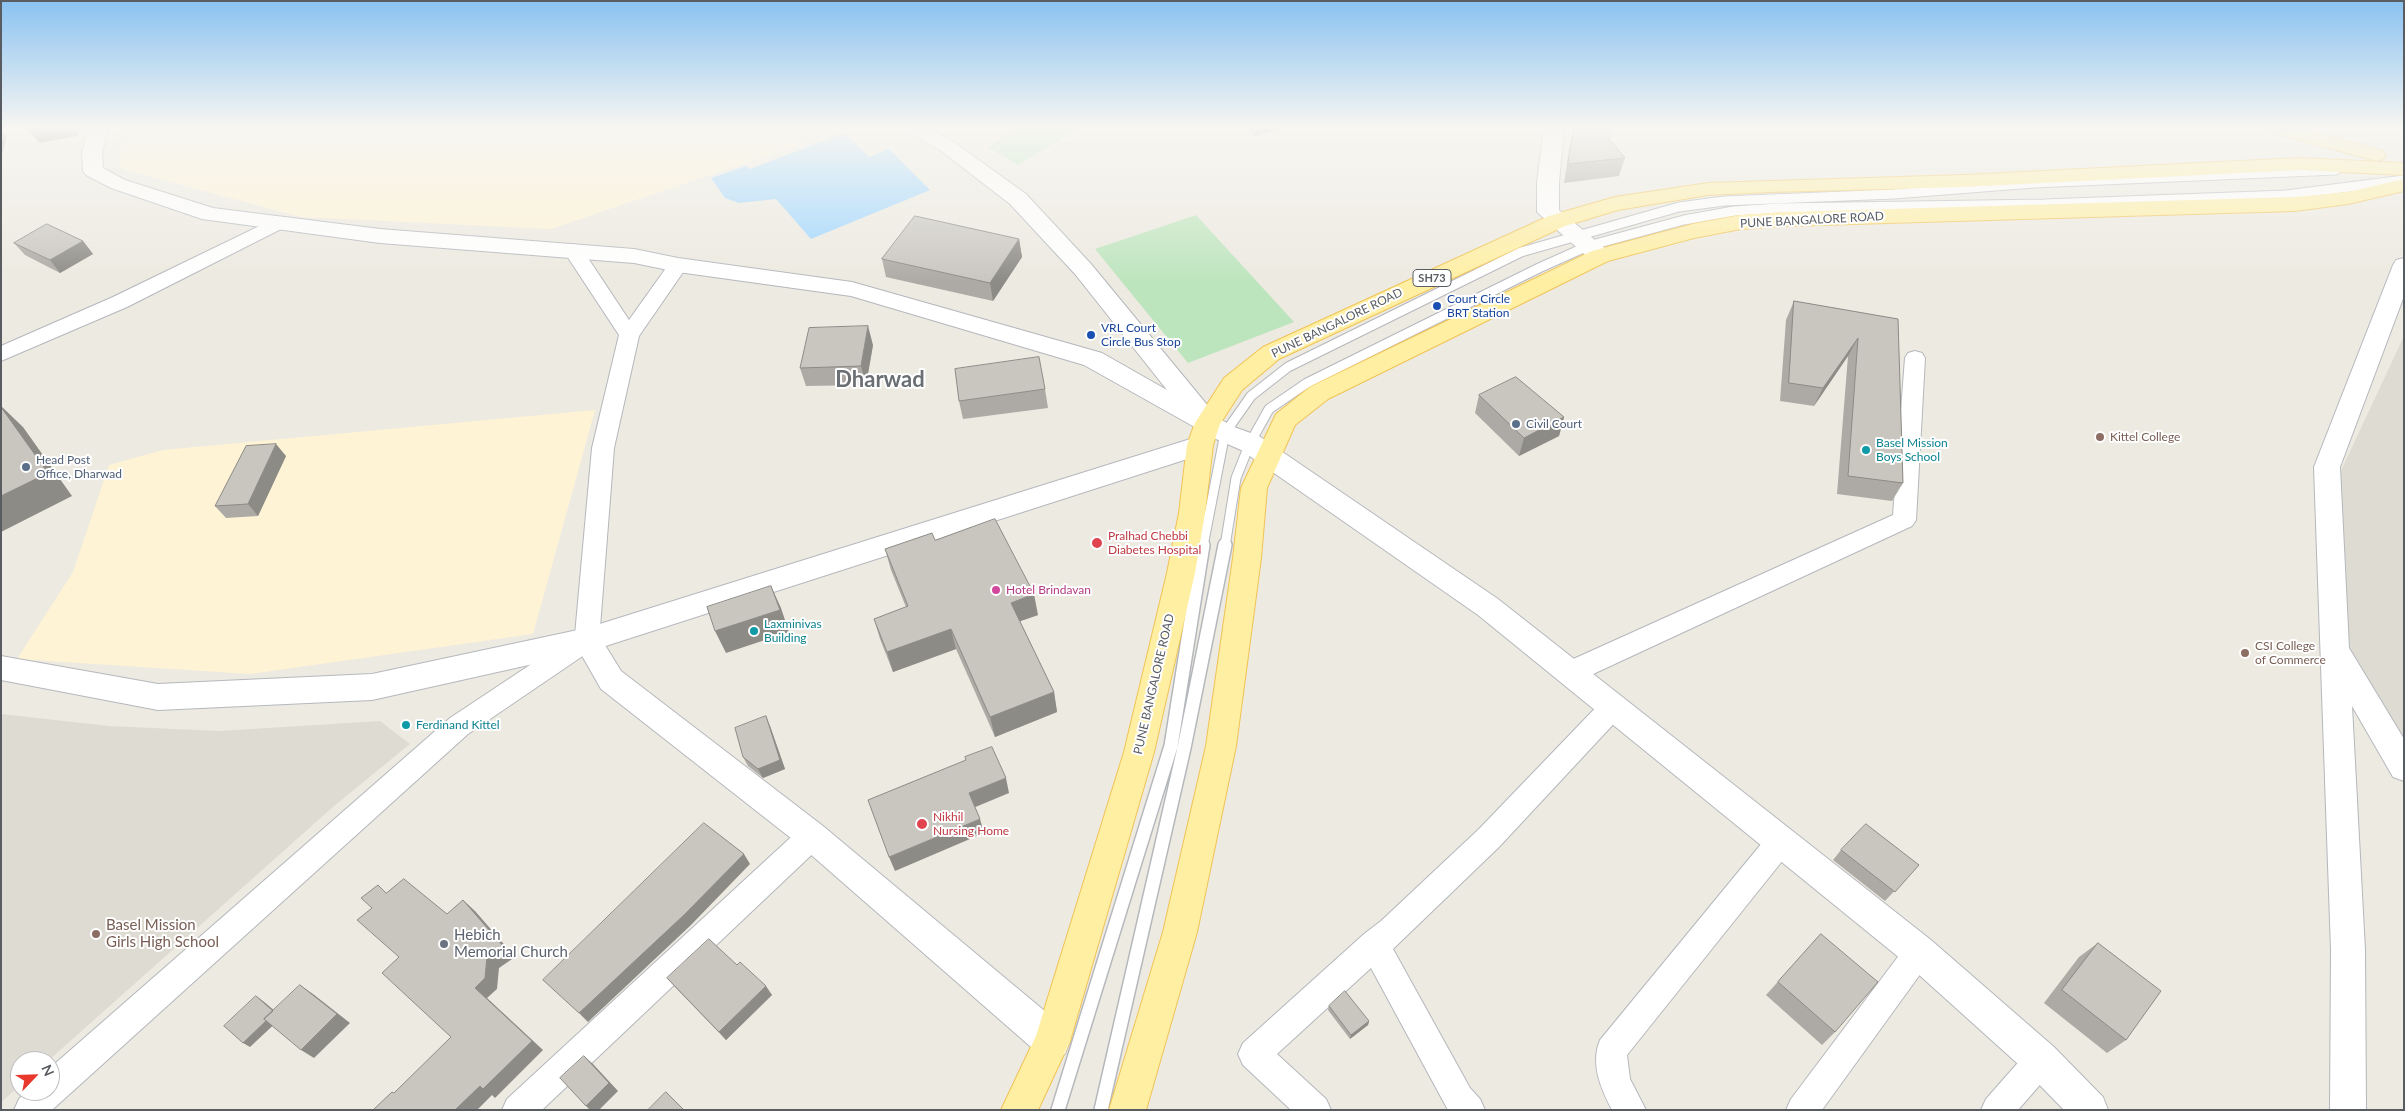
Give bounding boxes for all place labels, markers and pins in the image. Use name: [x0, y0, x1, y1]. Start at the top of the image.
place label: Court Circle BRT Station: [1447, 292, 1510, 320]
marker: Court Circle BRT Station: [1431, 300, 1443, 312]
place label: VRL Court Circle Bus Stop: [1101, 321, 1181, 349]
marker: VRL Court Circle Bus Stop: [1085, 329, 1097, 341]
place label: Civil Court: [1526, 417, 1582, 431]
marker: Civil Court: [1510, 418, 1522, 430]
place label: Kittel College: [2110, 430, 2180, 444]
marker: Kittel College: [2094, 431, 2106, 443]
place label: Basel Mission Boys School: [1876, 436, 1948, 464]
marker: Basel Mission Boys School: [1860, 444, 1872, 456]
place label: Head Post Office, Dharwad: [36, 453, 122, 481]
marker: Head Post Office, Dharwad: [20, 461, 32, 473]
place label: Pralhad Chebbi Diabetes Hospital: [1108, 529, 1201, 557]
marker: Pralhad Chebbi Diabetes Hospital: [1090, 536, 1104, 550]
place label: Hotel Brindavan: [1006, 583, 1091, 597]
marker: Hotel Brindavan: [990, 584, 1002, 596]
place label: Laxminivas Building: [764, 617, 822, 645]
marker: Laxminivas Building: [748, 625, 760, 637]
place label: CSI College of Commerce: [2255, 639, 2326, 667]
marker: CSI College of Commerce: [2239, 647, 2251, 659]
place label: Ferdinand Kittel: [416, 718, 500, 732]
marker: Ferdinand Kittel: [400, 719, 412, 731]
place label: Nikhil Nursing Home: [933, 810, 1009, 838]
marker: Nikhil Nursing Home: [915, 817, 929, 831]
place label: Basel Mission Girls High School: [106, 916, 219, 951]
place label: Hebich Memorial Church: [454, 926, 568, 961]
marker: Basel Mission Girls High School: [90, 928, 102, 940]
marker: Hebich Memorial Church: [438, 938, 450, 950]

